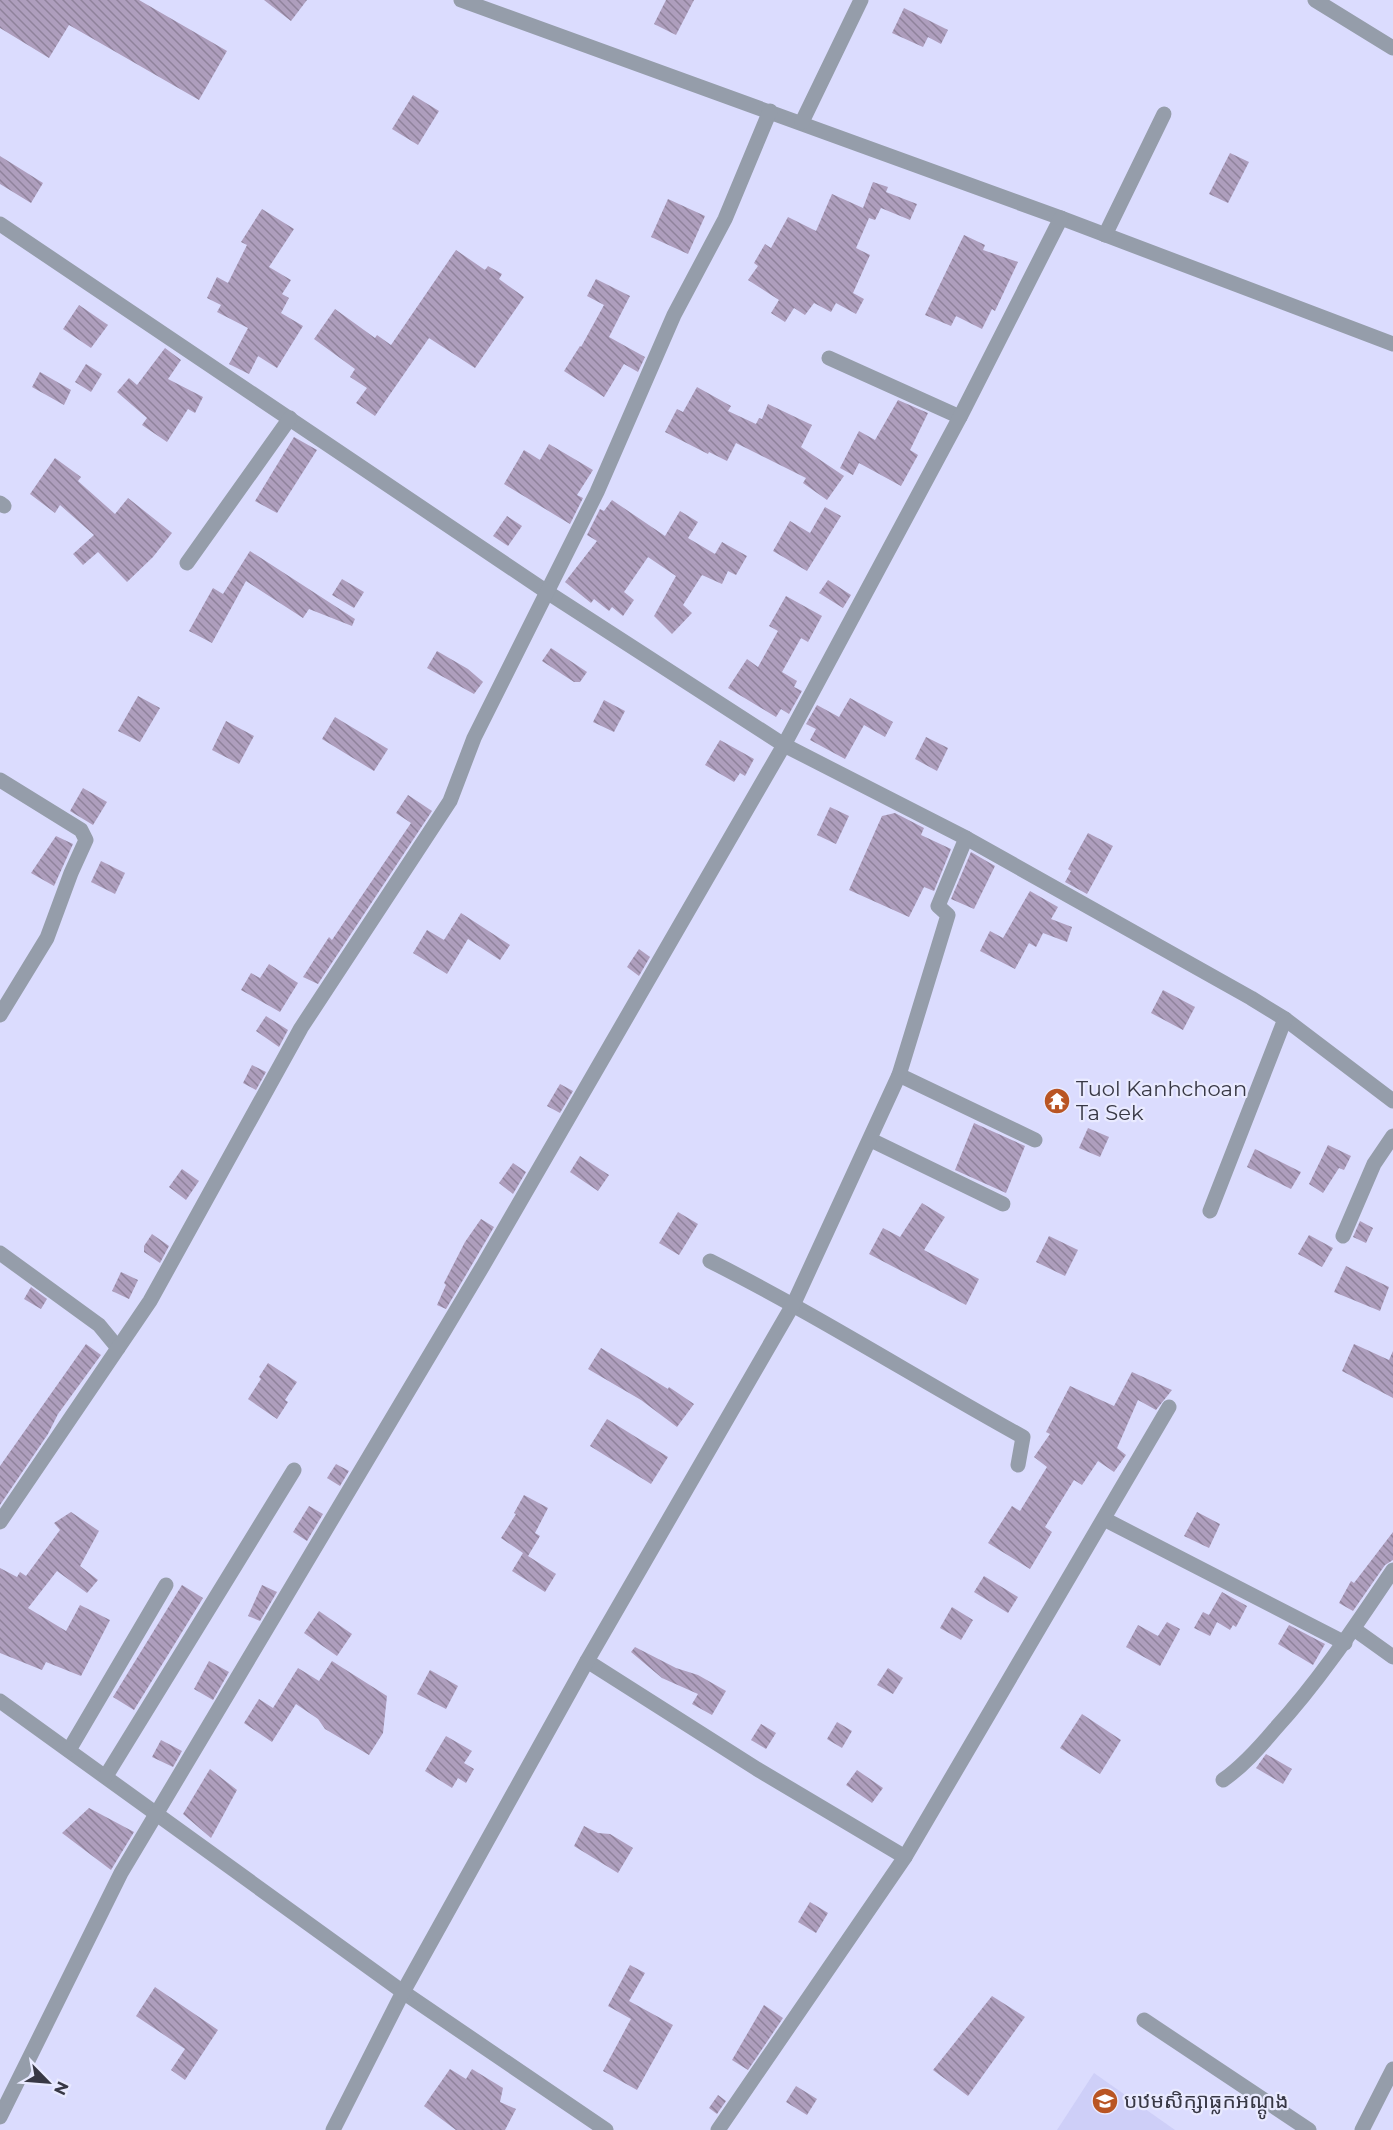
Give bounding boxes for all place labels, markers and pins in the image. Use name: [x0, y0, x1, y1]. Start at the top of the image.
place label: Tuol Kanhchoan Ta Sek: [1076, 1076, 1247, 1125]
temple icon: Tuol Kanhchoan Ta Sek: [1042, 1086, 1072, 1116]
school or university icon: បឋមសិក្សាធ្លកអណ្តូង: [1090, 2086, 1120, 2116]
place label: បឋមសិក្សាធ្លកអណ្តូង: [1124, 2088, 1289, 2120]

